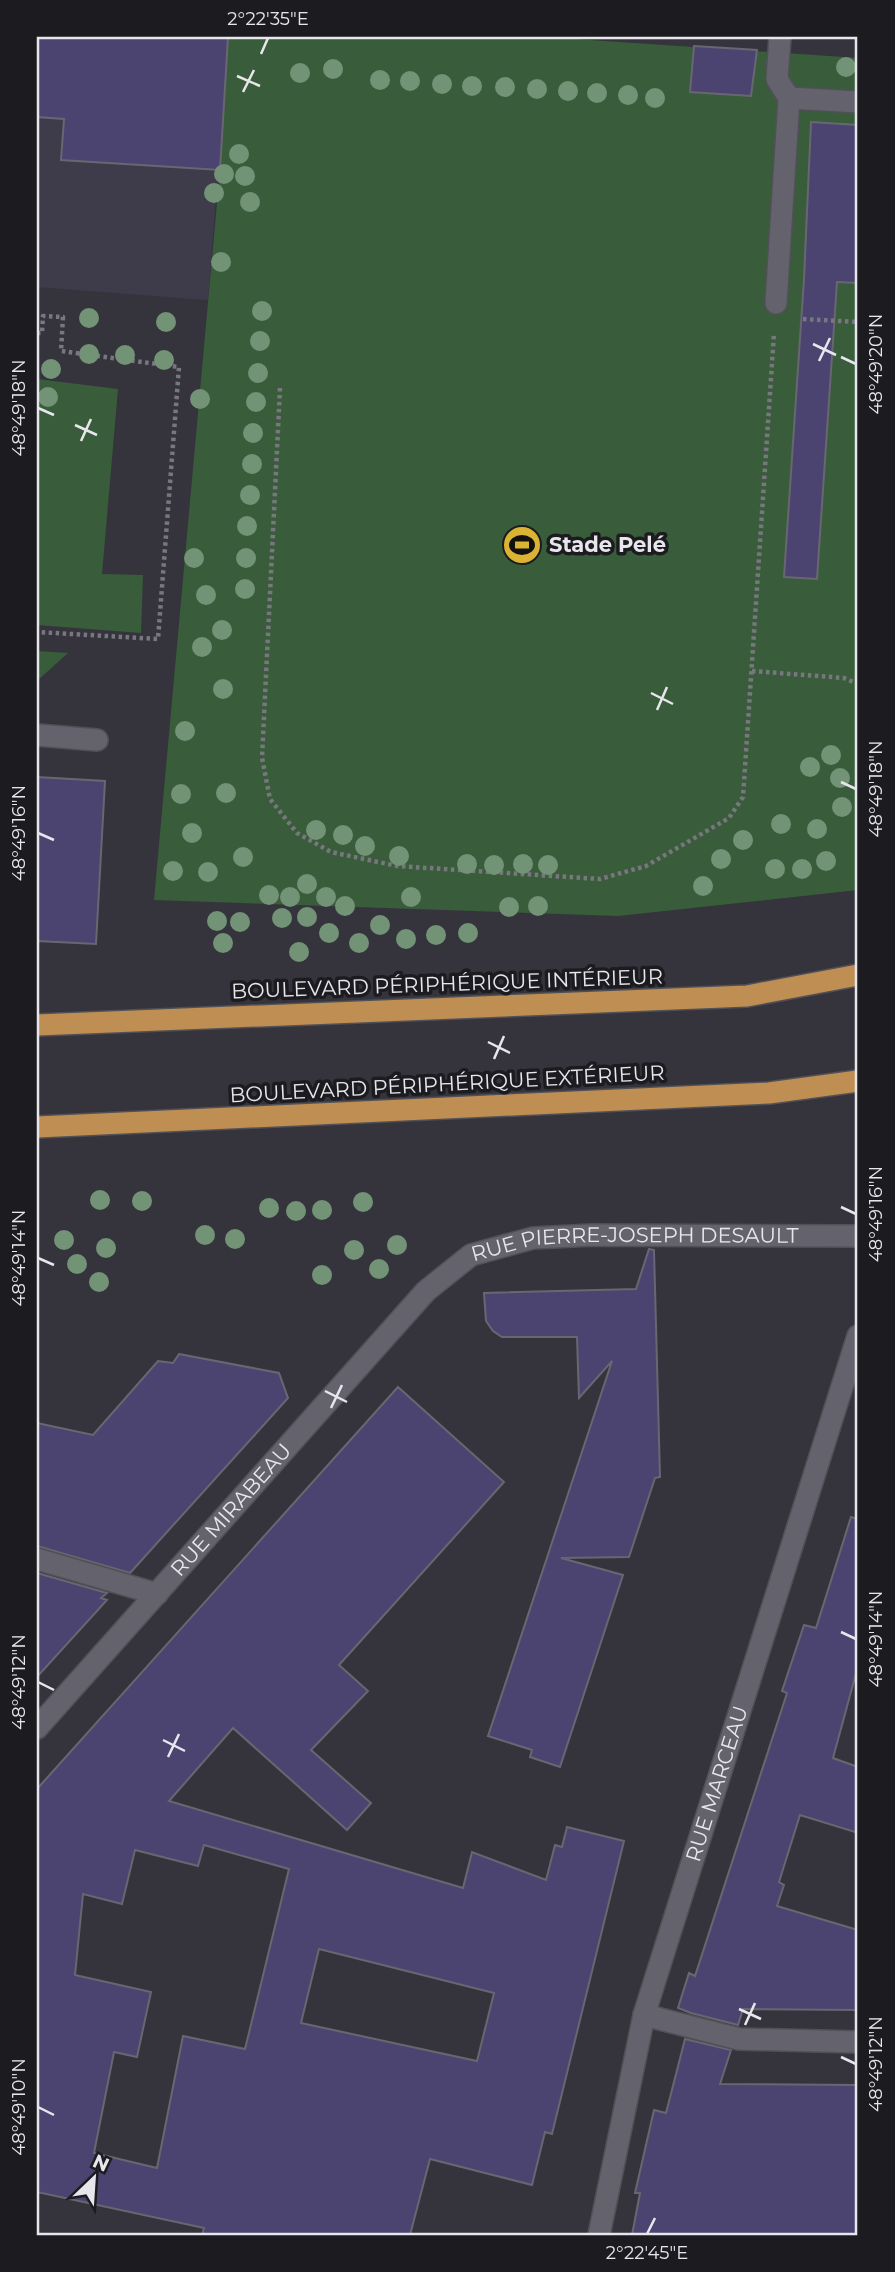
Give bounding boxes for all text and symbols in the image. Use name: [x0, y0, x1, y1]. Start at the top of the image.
text: 2°22'35"E: [227, 8, 309, 30]
text: 48°49'20"N: [865, 314, 887, 414]
text: 48°49'18"N: [8, 359, 30, 457]
sports icon: Stade Pelé: [501, 524, 543, 566]
place label: Stade Pelé: [549, 532, 666, 557]
text: 48°49'18"N: [865, 740, 887, 838]
text: 48°49'16"N: [8, 785, 30, 881]
street label: BOULEVARD PÉRIPHÉRIQUE INTÉRIEUR: [231, 963, 663, 1004]
street label: BOULEVARD PÉRIPHÉRIQUE EXTÉRIEUR: [229, 1060, 665, 1107]
text: 48°49'16"N: [865, 1166, 887, 1262]
text: 48°49'14"N: [8, 1210, 30, 1306]
street label: RUE PIERRE-JOSEPH DESAULT: [468, 1222, 799, 1266]
street label: RUE MIRABEAU: [165, 1438, 296, 1581]
text: 48°49'14"N: [865, 1591, 887, 1687]
text: 48°49'12"N: [8, 1634, 30, 1730]
street label: RUE MARCEAU: [680, 1703, 753, 1865]
text: 48°49'12"N: [865, 2016, 887, 2112]
text: 48°49'10"N: [8, 2058, 30, 2156]
north arrow: [60, 2142, 130, 2212]
text: N: [89, 2149, 113, 2177]
text: 2°22'45"E: [606, 2242, 688, 2264]

